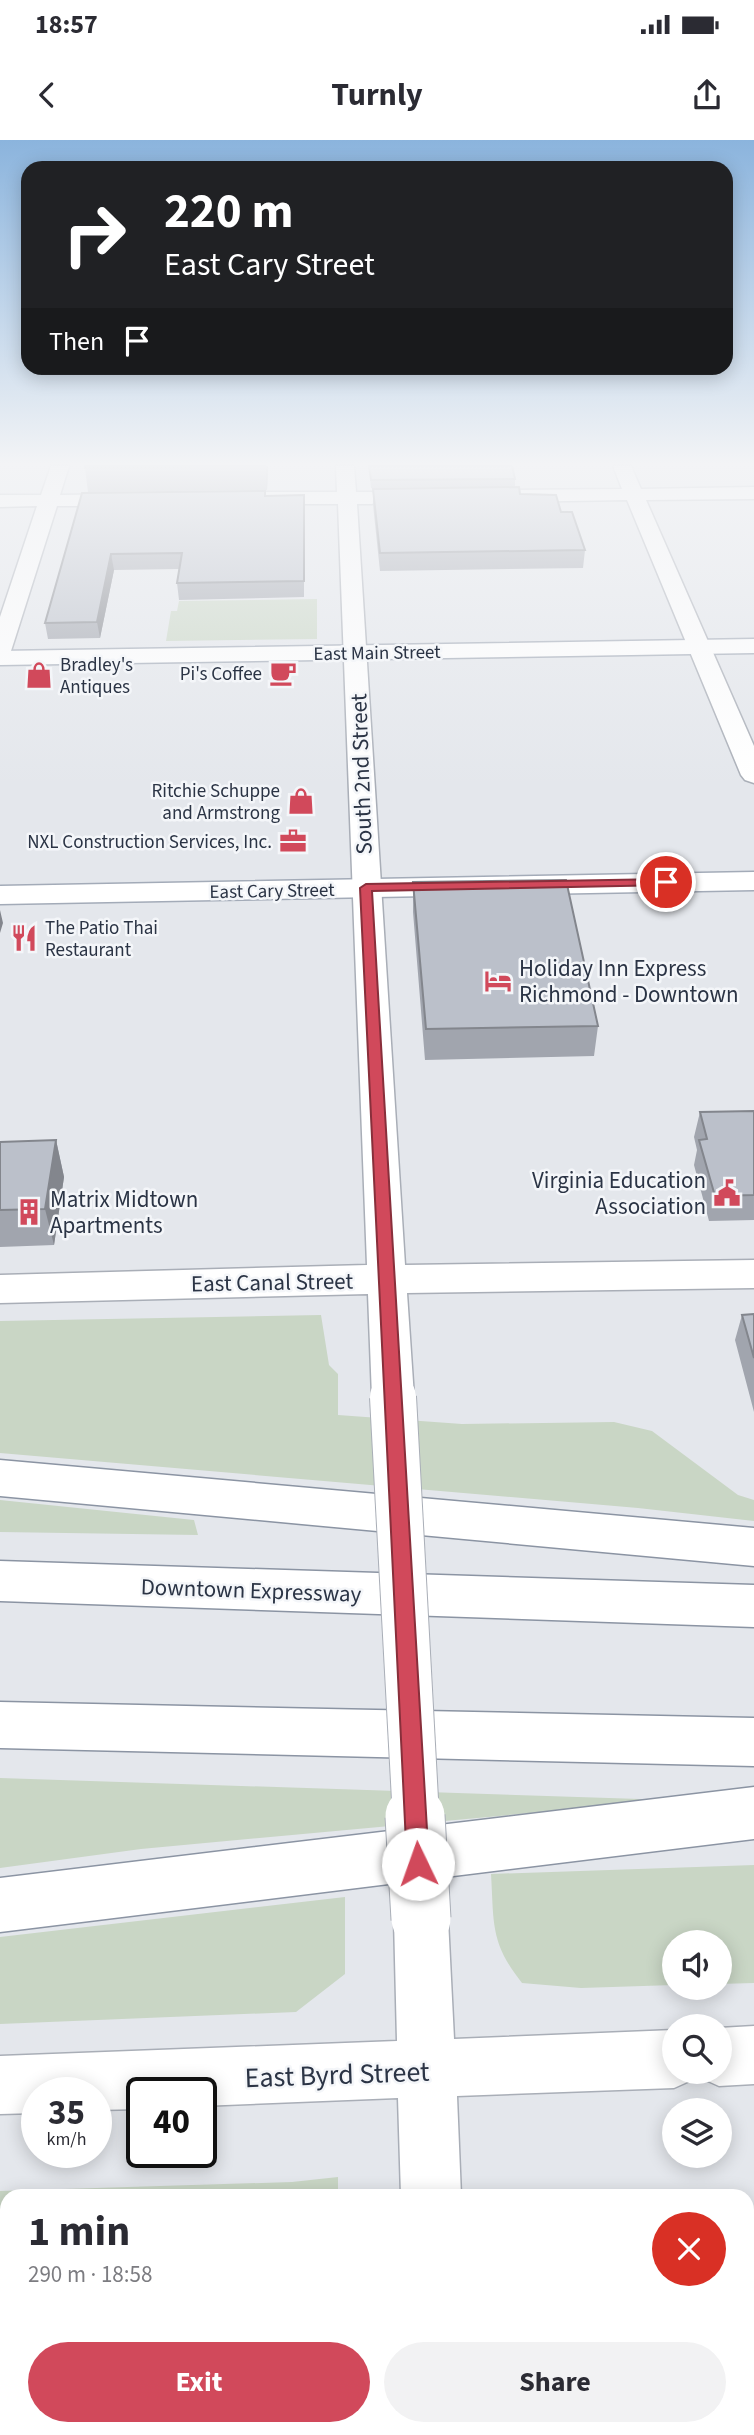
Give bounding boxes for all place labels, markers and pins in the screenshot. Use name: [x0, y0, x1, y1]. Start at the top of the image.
place label: Bradley's Antiques: [60, 652, 133, 701]
cafe icon: Pi's Coffee: [268, 658, 298, 688]
shop icon: Bradley's Antiques: [24, 660, 54, 690]
place label: Pi's Coffee: [180, 661, 262, 688]
place label: Ritchie Schuppe and Armstrong: [151, 778, 280, 827]
shop icon: Ritchie Schuppe and Armstrong: [286, 786, 316, 816]
office icon: NXL Construction Services, Inc.: [278, 826, 308, 856]
place label: NXL Construction Services, Inc.: [27, 829, 272, 856]
pin: [636, 852, 696, 912]
place label: The Patio Thai Restaurant: [45, 915, 158, 964]
restaurant icon: The Patio Thai Restaurant: [9, 923, 39, 953]
place label: Holiday Inn Express Richmond - Downtown: [519, 952, 739, 1011]
hotel icon: Holiday Inn Express Richmond - Downtown: [483, 966, 513, 996]
place label: Virginia Education Association: [532, 1164, 706, 1223]
public building icon: Virginia Education Association: [712, 1178, 742, 1208]
place label: Matrix Midtown Apartments: [50, 1183, 198, 1242]
building icon: Matrix Midtown Apartments: [14, 1197, 44, 1227]

